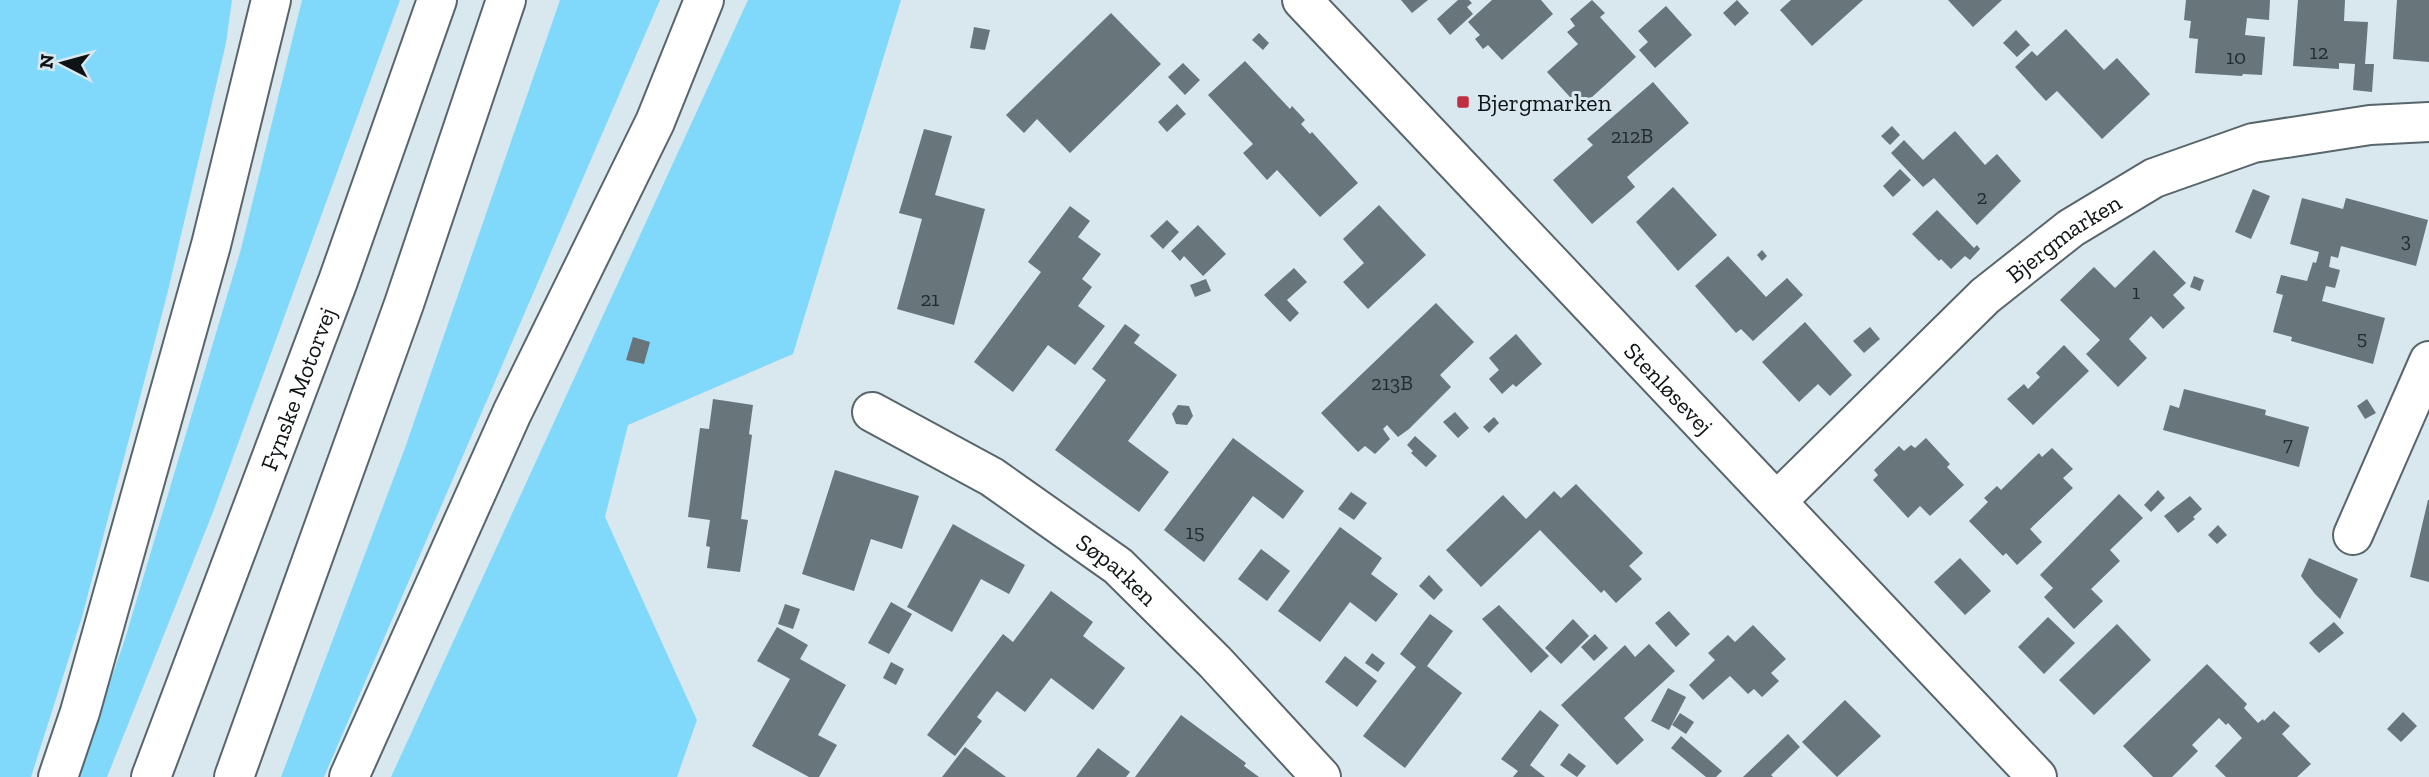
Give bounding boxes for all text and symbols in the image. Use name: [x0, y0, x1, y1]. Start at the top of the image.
north arrow: [28, 28, 98, 98]
house number: 12: [2310, 39, 2328, 64]
house number: 10: [2226, 44, 2246, 69]
text: N: [34, 53, 59, 70]
place label: Bjergmarken: [1477, 88, 1612, 117]
marker: Bjergmarken: [1455, 94, 1471, 110]
house number: 212B: [1611, 123, 1653, 148]
house number: 2: [1977, 184, 1987, 209]
street label: Bjergmarken: [2000, 187, 2126, 288]
house number: 3: [2401, 227, 2411, 252]
house number: 1: [2132, 279, 2140, 304]
house number: 21: [921, 286, 939, 311]
street label: Fynske Motorvej: [253, 303, 341, 474]
house number: 5: [2357, 325, 2367, 350]
street label: Stenløsevej: [1619, 336, 1719, 440]
house number: 213B: [1371, 370, 1413, 395]
house number: 7: [2283, 431, 2293, 456]
house number: 15: [1186, 519, 1204, 544]
street label: Søparken: [1071, 527, 1164, 611]

